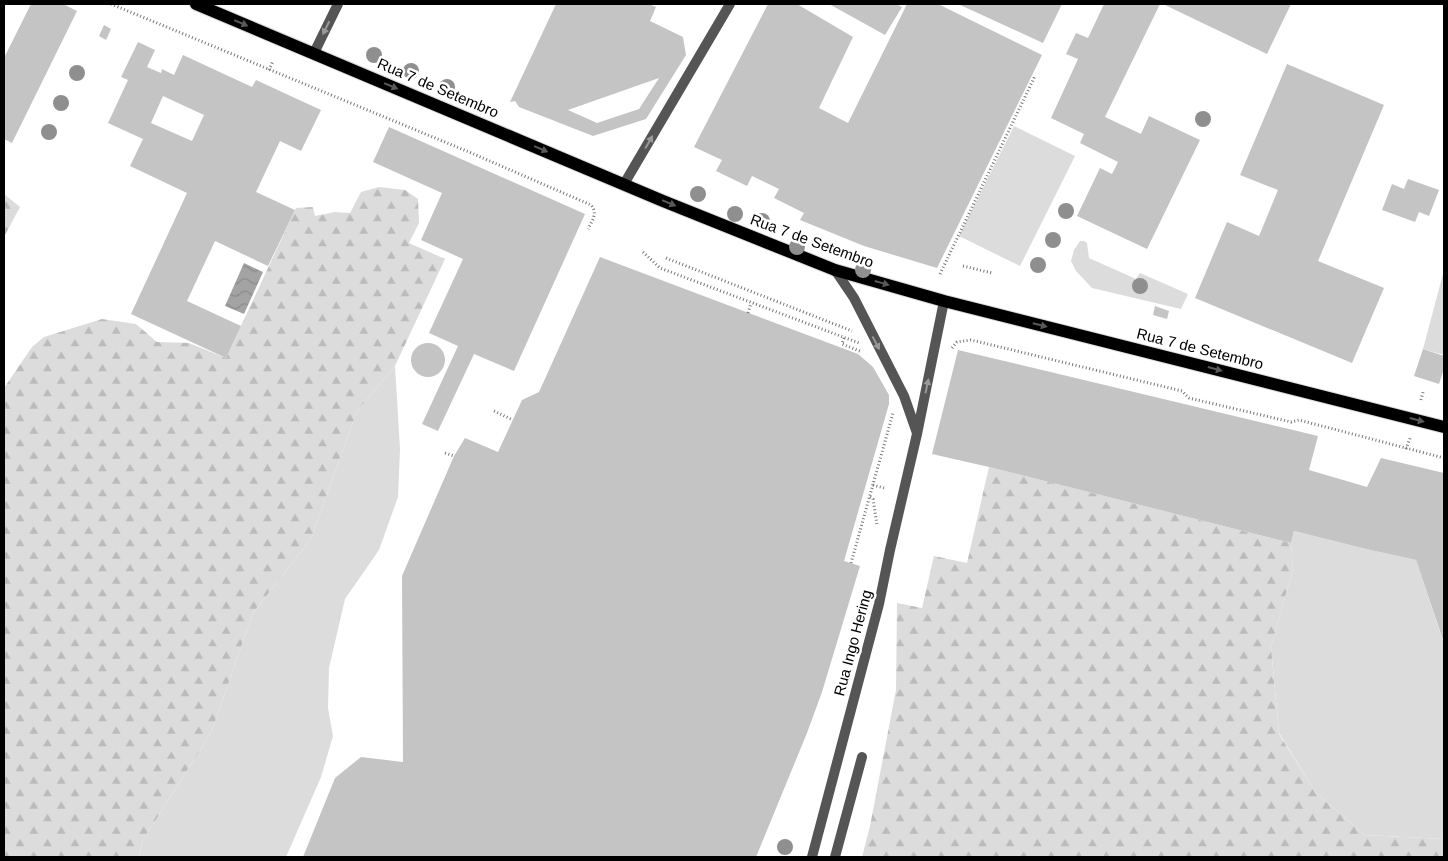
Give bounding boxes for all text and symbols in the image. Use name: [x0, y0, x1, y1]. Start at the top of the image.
one-way arrow: [234, 19, 248, 27]
one-way arrow: [322, 21, 330, 35]
street label: Rua 7 de Setembro: [375, 54, 501, 121]
one-way arrow: [384, 82, 399, 90]
one-way arrow: [645, 135, 653, 149]
one-way arrow: [534, 145, 548, 153]
one-way arrow: [662, 200, 676, 208]
street label: Rua 7 de Setembro: [748, 210, 876, 271]
one-way arrow: [875, 280, 890, 288]
one-way arrow: [1032, 321, 1047, 329]
street label: Rua 7 de Setembro: [1135, 325, 1265, 372]
one-way arrow: [872, 336, 880, 350]
one-way arrow: [1208, 366, 1223, 374]
one-way arrow: [923, 379, 931, 394]
one-way arrow: [1410, 417, 1425, 425]
street label: Rua Ingo Hering: [830, 588, 875, 698]

